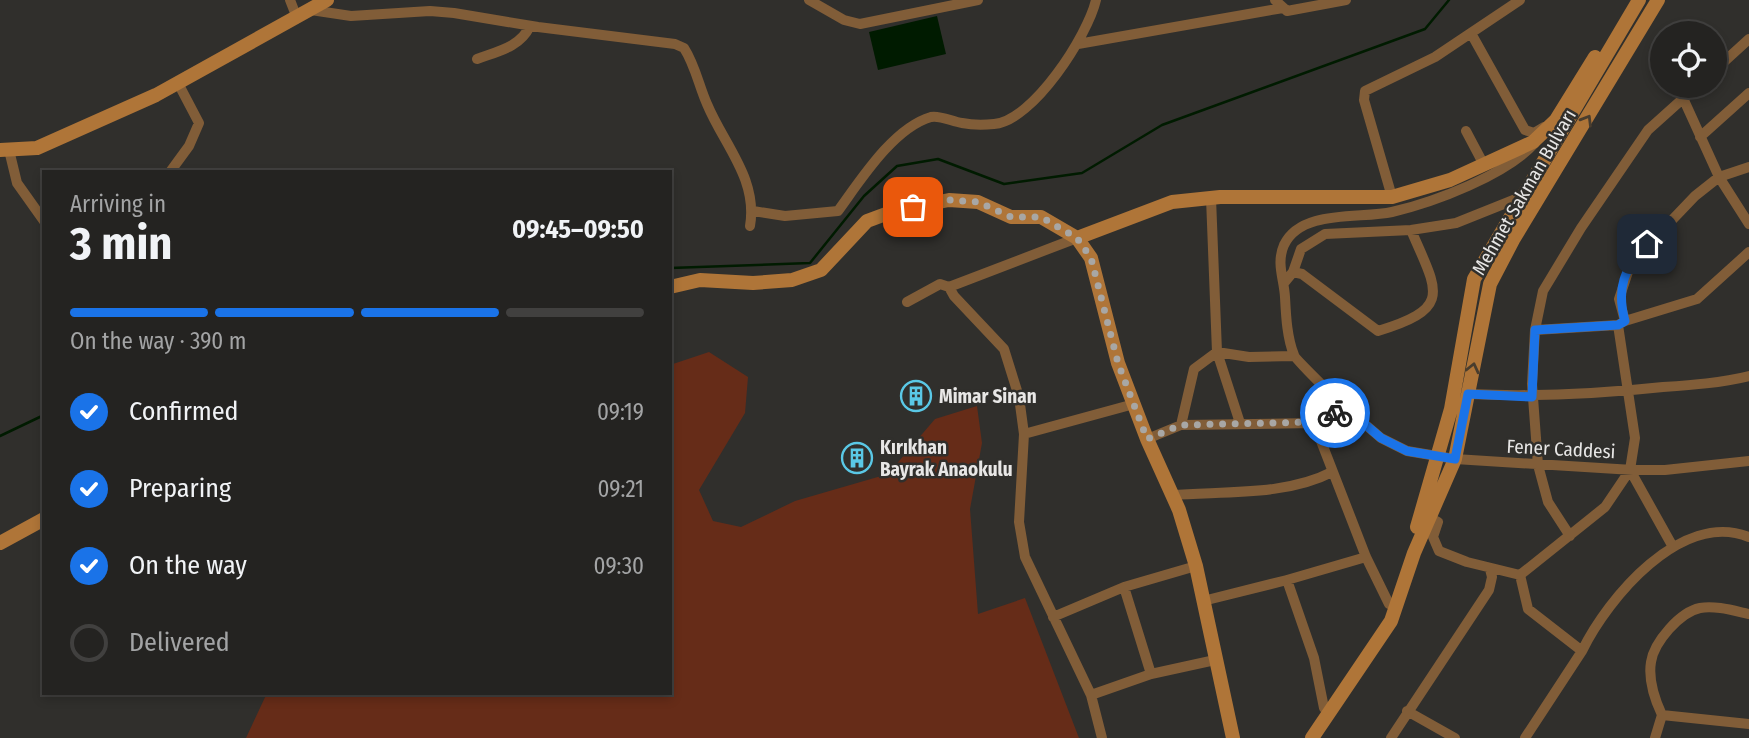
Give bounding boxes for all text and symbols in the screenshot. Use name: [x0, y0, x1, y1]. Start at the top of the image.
map controls: [1650, 21, 1727, 98]
button: locate: [1650, 21, 1727, 98]
street label: Mehmet Sakman Bulvarı: [1467, 105, 1581, 279]
one-way arrow: [1579, 115, 1592, 128]
pin: [883, 177, 943, 237]
icon: bag: [894, 188, 932, 226]
text: Arriving in: [70, 190, 166, 218]
text: 09:45–09:50: [512, 214, 644, 245]
pin: [1617, 214, 1677, 274]
text: 3 min: [70, 216, 172, 271]
icon: home: [1628, 225, 1666, 263]
text: On the way · 390 m: [70, 327, 246, 355]
one-way arrow: [1465, 363, 1480, 375]
courier: [1300, 378, 1370, 448]
building icon: Mimar Sinan: [899, 379, 933, 413]
place label: Mimar Sinan: [939, 385, 1037, 408]
icon: check: [70, 393, 108, 431]
icon: bike: [1316, 394, 1354, 432]
text: Confirmed: [129, 396, 239, 427]
text: 09:19: [597, 398, 644, 426]
street label: Fener Caddesi: [1506, 435, 1616, 463]
place label: Kırıkhan Bayrak Anaokulu: [880, 436, 1013, 481]
building icon: Kırıkhan Bayrak Anaokulu: [840, 441, 874, 475]
icon: check: [70, 470, 108, 508]
text: Preparing: [129, 473, 231, 504]
text: 09:21: [598, 475, 644, 503]
icon: check: [70, 547, 108, 585]
text: On the way: [129, 550, 247, 581]
text: 09:30: [594, 552, 644, 580]
text: Delivered: [129, 627, 230, 658]

